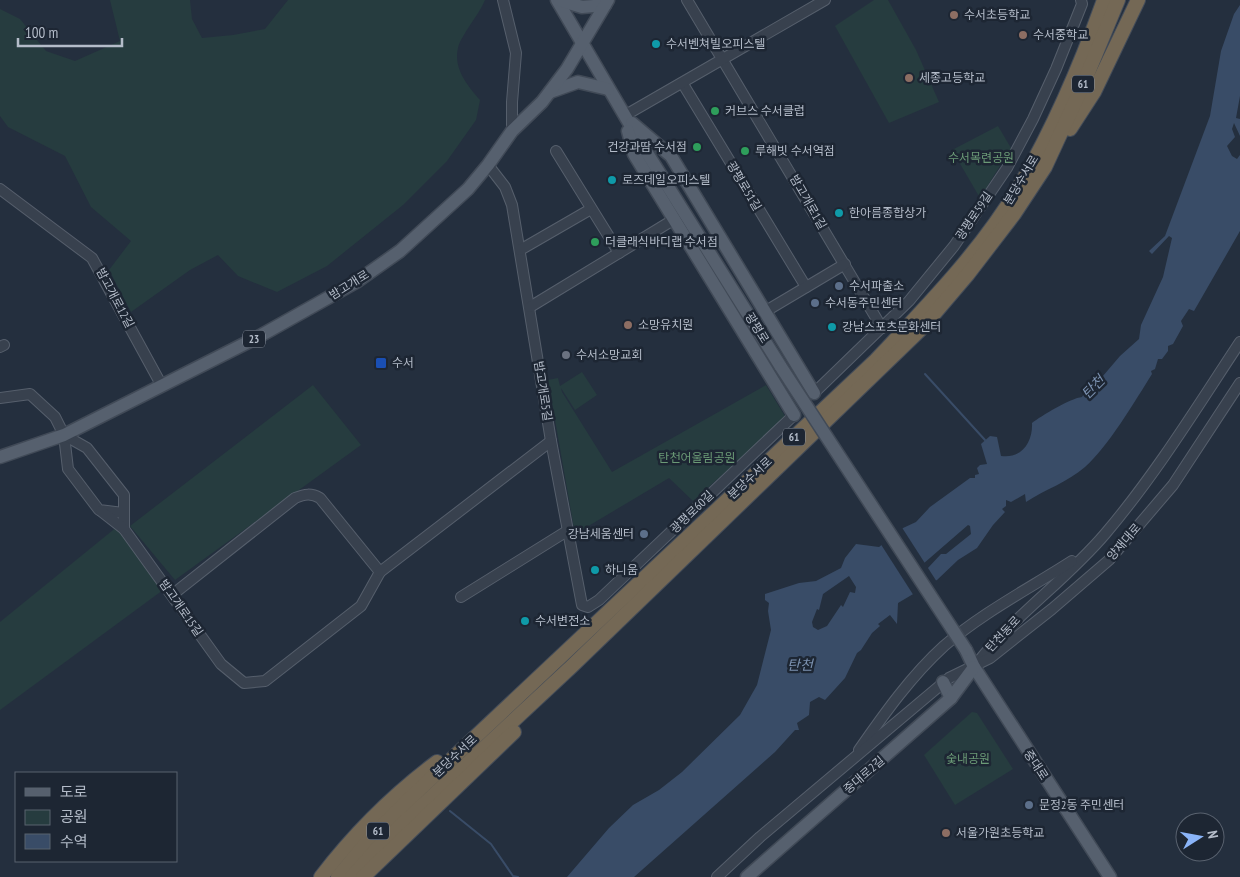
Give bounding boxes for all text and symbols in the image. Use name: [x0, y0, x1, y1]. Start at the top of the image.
place label: 수서초등학교: [964, 7, 1030, 22]
marker: 수서초등학교: [948, 9, 960, 21]
scale bar: [18, 15, 121, 47]
text: 100 m: [25, 23, 58, 42]
place label: 수서중학교: [1033, 27, 1088, 42]
marker: 수서중학교: [1017, 29, 1029, 41]
place label: 수서벤쳐빌오피스텔: [666, 36, 765, 51]
marker: 수서벤쳐빌오피스텔: [650, 38, 662, 50]
place label: 세종고등학교: [919, 70, 985, 85]
marker: 세종고등학교: [903, 72, 915, 84]
road number: 61: [1072, 76, 1094, 92]
place label: 커브스 수서클럽: [725, 103, 805, 118]
marker: 커브스 수서클럽: [709, 105, 721, 117]
place label: 건강과땀 수서점: [607, 139, 687, 154]
marker: 건강과땀 수서점: [691, 141, 703, 153]
place label: 루해빗 수서역점: [755, 143, 835, 158]
marker: 루해빗 수서역점: [739, 145, 751, 157]
park label: 수서목련공원: [948, 150, 1014, 165]
street label: 분당수서로: [1000, 152, 1041, 207]
street label: 광평로51길: [724, 158, 765, 213]
place label: 로즈데일오피스텔: [622, 172, 710, 187]
street label: 밤고개로1길: [787, 172, 830, 232]
marker: 로즈데일오피스텔: [606, 174, 618, 186]
street label: 광평로59길: [952, 189, 995, 243]
place label: 한아름종합상가: [849, 205, 926, 220]
marker: 한아름종합상가: [833, 207, 845, 219]
place label: 더클래식바디랩 수서점: [605, 234, 718, 249]
marker: 더클래식바디랩 수서점: [589, 236, 601, 248]
street label: 밤고개로12길: [93, 265, 138, 330]
street label: 밤고개로: [326, 267, 371, 303]
place label: 수서파출소: [849, 278, 904, 293]
marker: 수서파출소: [833, 280, 845, 292]
place label: 수서동주민센터: [825, 295, 902, 310]
marker: 수서동주민센터: [809, 297, 821, 309]
street label: 광평로: [742, 310, 773, 346]
place label: 소망유치원: [638, 317, 693, 332]
marker: 소망유치원: [622, 319, 634, 331]
place label: 강남스포츠문화센터: [842, 319, 941, 334]
marker: 강남스포츠문화센터: [826, 321, 838, 333]
road number: 23: [243, 330, 265, 348]
place label: 수서소망교회: [576, 347, 642, 362]
marker: 수서소망교회: [560, 349, 572, 361]
place label: 수서: [392, 355, 414, 370]
marker: 수서: [374, 356, 388, 370]
street label: 밤고개로5길: [531, 360, 556, 422]
water label: 탄천: [1078, 371, 1109, 402]
road number: 61: [783, 428, 805, 446]
park label: 탄천어울림공원: [658, 450, 736, 465]
street label: 분당수서로: [724, 453, 775, 502]
street label: 광평로60길: [667, 487, 717, 536]
street label: 양재대로: [1103, 520, 1144, 563]
place label: 강남세움센터: [568, 526, 634, 541]
marker: 강남세움센터: [638, 528, 650, 540]
place label: 하니움: [605, 562, 638, 577]
marker: 하니움: [589, 564, 601, 576]
street label: 밤고개로15길: [156, 576, 206, 639]
street label: 탄천동로: [982, 612, 1023, 655]
place label: 수서변전소: [535, 613, 590, 628]
marker: 수서변전소: [519, 615, 531, 627]
water label: 탄천: [787, 656, 814, 674]
street label: 분당수서로: [429, 731, 480, 780]
street label: 중대로: [1021, 747, 1052, 783]
park label: 숯내공원: [946, 751, 990, 766]
street label: 중대로2길: [840, 753, 887, 797]
legend: [15, 772, 178, 862]
text: 도로: [60, 782, 88, 801]
place label: 문정2동 주민센터: [1039, 797, 1124, 812]
marker: 문정2동 주민센터: [1023, 799, 1035, 811]
text: 공원: [60, 807, 88, 826]
north arrow: [1175, 812, 1225, 862]
road number: 61: [367, 822, 389, 839]
place label: 서울가원초등학교: [956, 825, 1044, 840]
marker: 서울가원초등학교: [940, 827, 952, 839]
text: N: [1203, 829, 1222, 840]
text: 수역: [60, 832, 88, 851]

